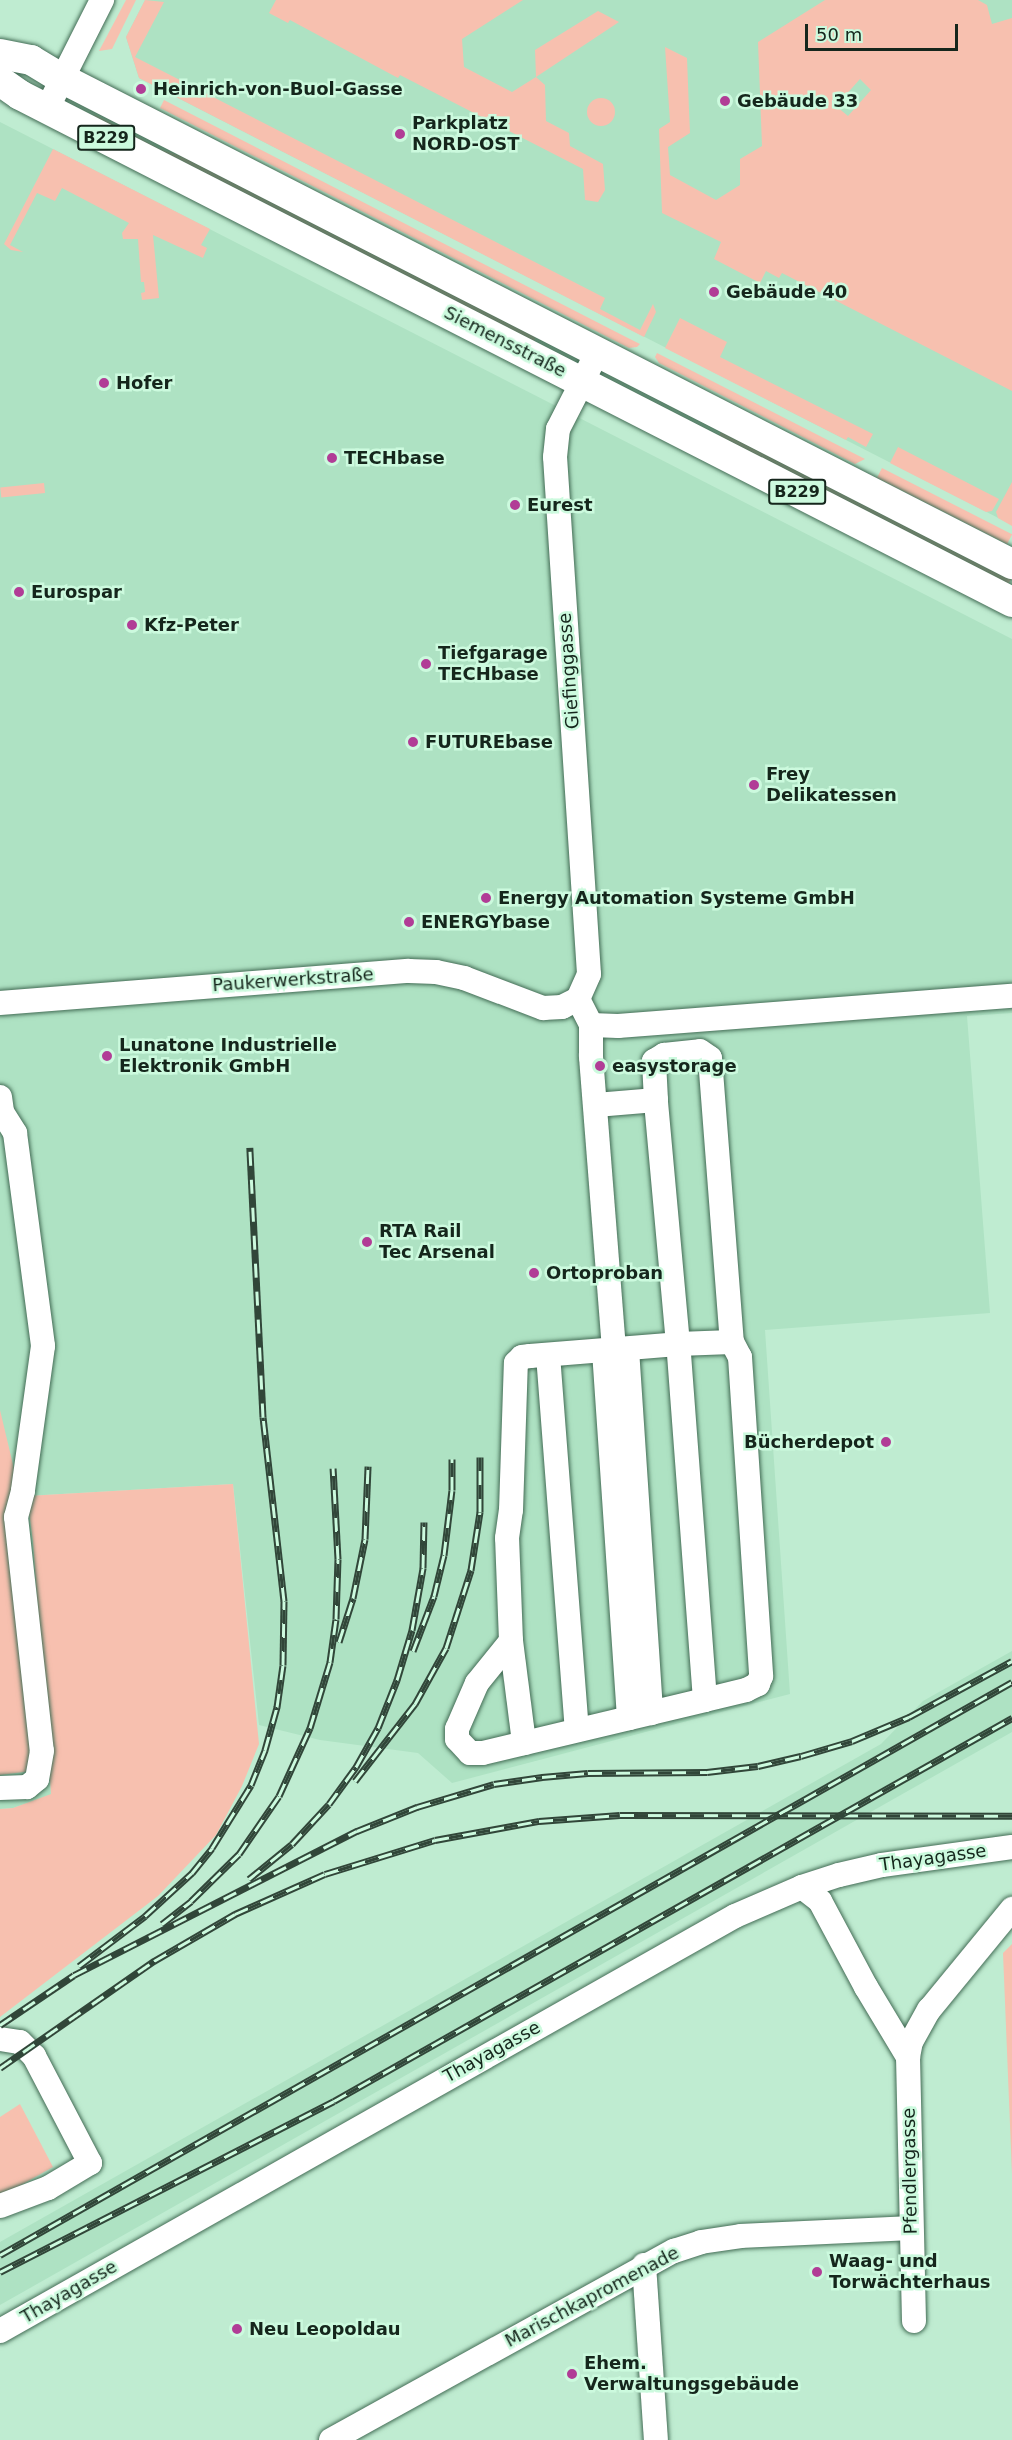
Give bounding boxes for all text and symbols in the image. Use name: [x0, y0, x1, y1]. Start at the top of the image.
scale bar: [808, 12, 961, 50]
text: 50 m: [816, 24, 862, 45]
place label: Heinrich-von-Buol-Gasse: [153, 78, 403, 100]
marker: Heinrich-von-Buol-Gasse: [134, 82, 148, 96]
place label: Gebäude 33: [737, 90, 858, 112]
marker: Gebäude 33: [718, 94, 732, 108]
place label: Parkplatz NORD-OST: [412, 113, 520, 156]
road number: B229: [76, 125, 136, 151]
marker: Parkplatz NORD-OST: [393, 127, 407, 141]
place label: Gebäude 40: [726, 281, 847, 303]
marker: Gebäude 40: [707, 285, 721, 299]
street label: Siemensstraße: [440, 302, 570, 382]
place label: Hofer: [116, 372, 172, 394]
marker: Hofer: [97, 376, 111, 390]
place label: TECHbase: [344, 447, 445, 469]
marker: TECHbase: [325, 451, 339, 465]
road number: B229: [767, 479, 827, 505]
place label: Eurest: [527, 494, 593, 516]
marker: Eurest: [508, 498, 522, 512]
place label: Eurospar: [31, 581, 122, 603]
marker: Eurospar: [12, 585, 26, 599]
street label: Giefinggasse: [554, 612, 584, 730]
place label: Kfz-Peter: [144, 614, 239, 636]
marker: Kfz-Peter: [125, 618, 139, 632]
place label: Tiefgarage TECHbase: [438, 643, 548, 686]
marker: Tiefgarage TECHbase: [419, 657, 433, 671]
place label: FUTUREbase: [425, 731, 553, 753]
marker: FUTUREbase: [406, 735, 420, 749]
place label: Frey Delikatessen: [766, 764, 897, 806]
marker: Frey Delikatessen: [747, 778, 761, 792]
place label: Energy Automation Systeme GmbH: [498, 887, 855, 909]
marker: Energy Automation Systeme GmbH: [479, 891, 493, 905]
place label: ENERGYbase: [421, 911, 550, 933]
marker: ENERGYbase: [402, 915, 416, 929]
street label: Paukerwerkstraße: [212, 964, 374, 996]
place label: Lunatone Industrielle Elektronik GmbH: [119, 1035, 337, 1078]
marker: Lunatone Industrielle Elektronik GmbH: [100, 1049, 114, 1063]
place label: easystorage: [612, 1055, 737, 1077]
marker: easystorage: [593, 1059, 607, 1073]
place label: RTA Rail Tec Arsenal: [379, 1221, 495, 1264]
marker: RTA Rail Tec Arsenal: [360, 1235, 374, 1249]
place label: Ortoproban: [546, 1262, 663, 1284]
marker: Ortoproban: [527, 1266, 541, 1280]
place label: Bücherdepot: [744, 1431, 874, 1453]
marker: Bücherdepot: [879, 1435, 893, 1449]
street label: Thayagasse: [878, 1840, 988, 1876]
street label: Thayagasse: [440, 2017, 544, 2087]
street label: Pfendlergasse: [898, 2108, 922, 2234]
street label: Marischkapromenade: [501, 2242, 683, 2352]
place label: Waag- und Torwächterhaus: [829, 2251, 991, 2294]
street label: Thayagasse: [17, 2256, 121, 2328]
marker: Waag- und Torwächterhaus: [810, 2265, 824, 2279]
place label: Neu Leopoldau: [249, 2318, 401, 2340]
marker: Neu Leopoldau: [230, 2322, 244, 2336]
place label: Ehem. Verwaltungsgebäude: [584, 2353, 799, 2396]
marker: Ehem. Verwaltungsgebäude: [565, 2367, 579, 2381]

